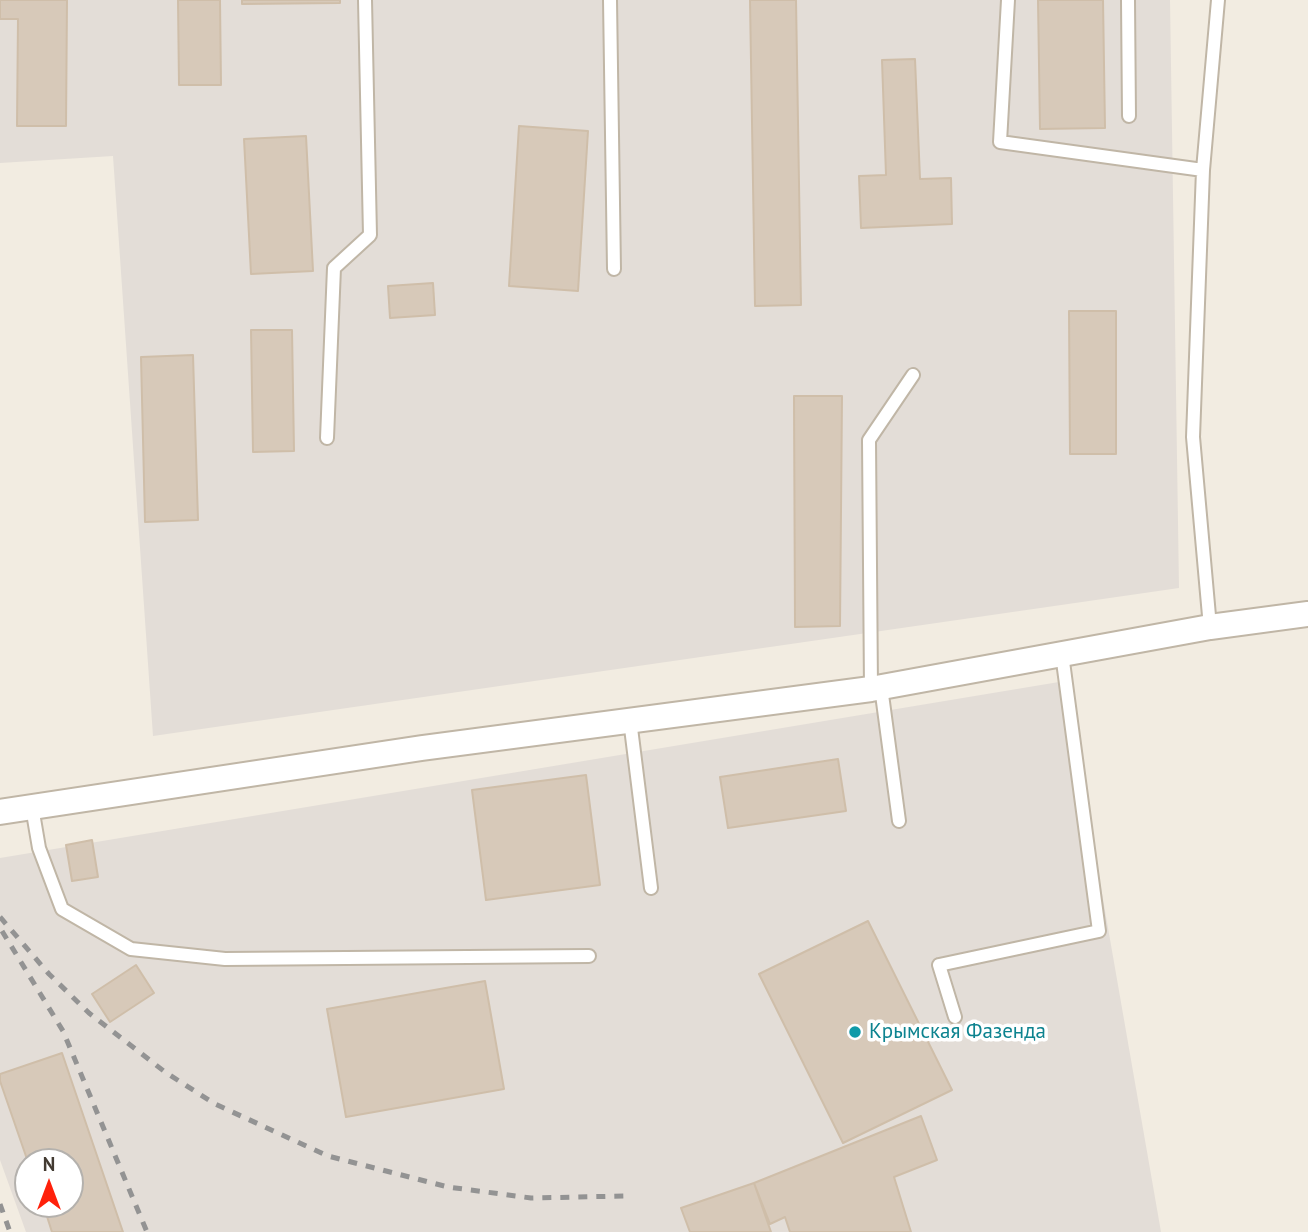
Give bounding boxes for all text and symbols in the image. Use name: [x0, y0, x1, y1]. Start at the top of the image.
place label: Крымская Фазенда: [869, 1019, 1046, 1045]
marker: Крымская Фазенда: [847, 1024, 863, 1040]
north arrow: [14, 1148, 84, 1218]
text: N: [43, 1152, 55, 1176]

